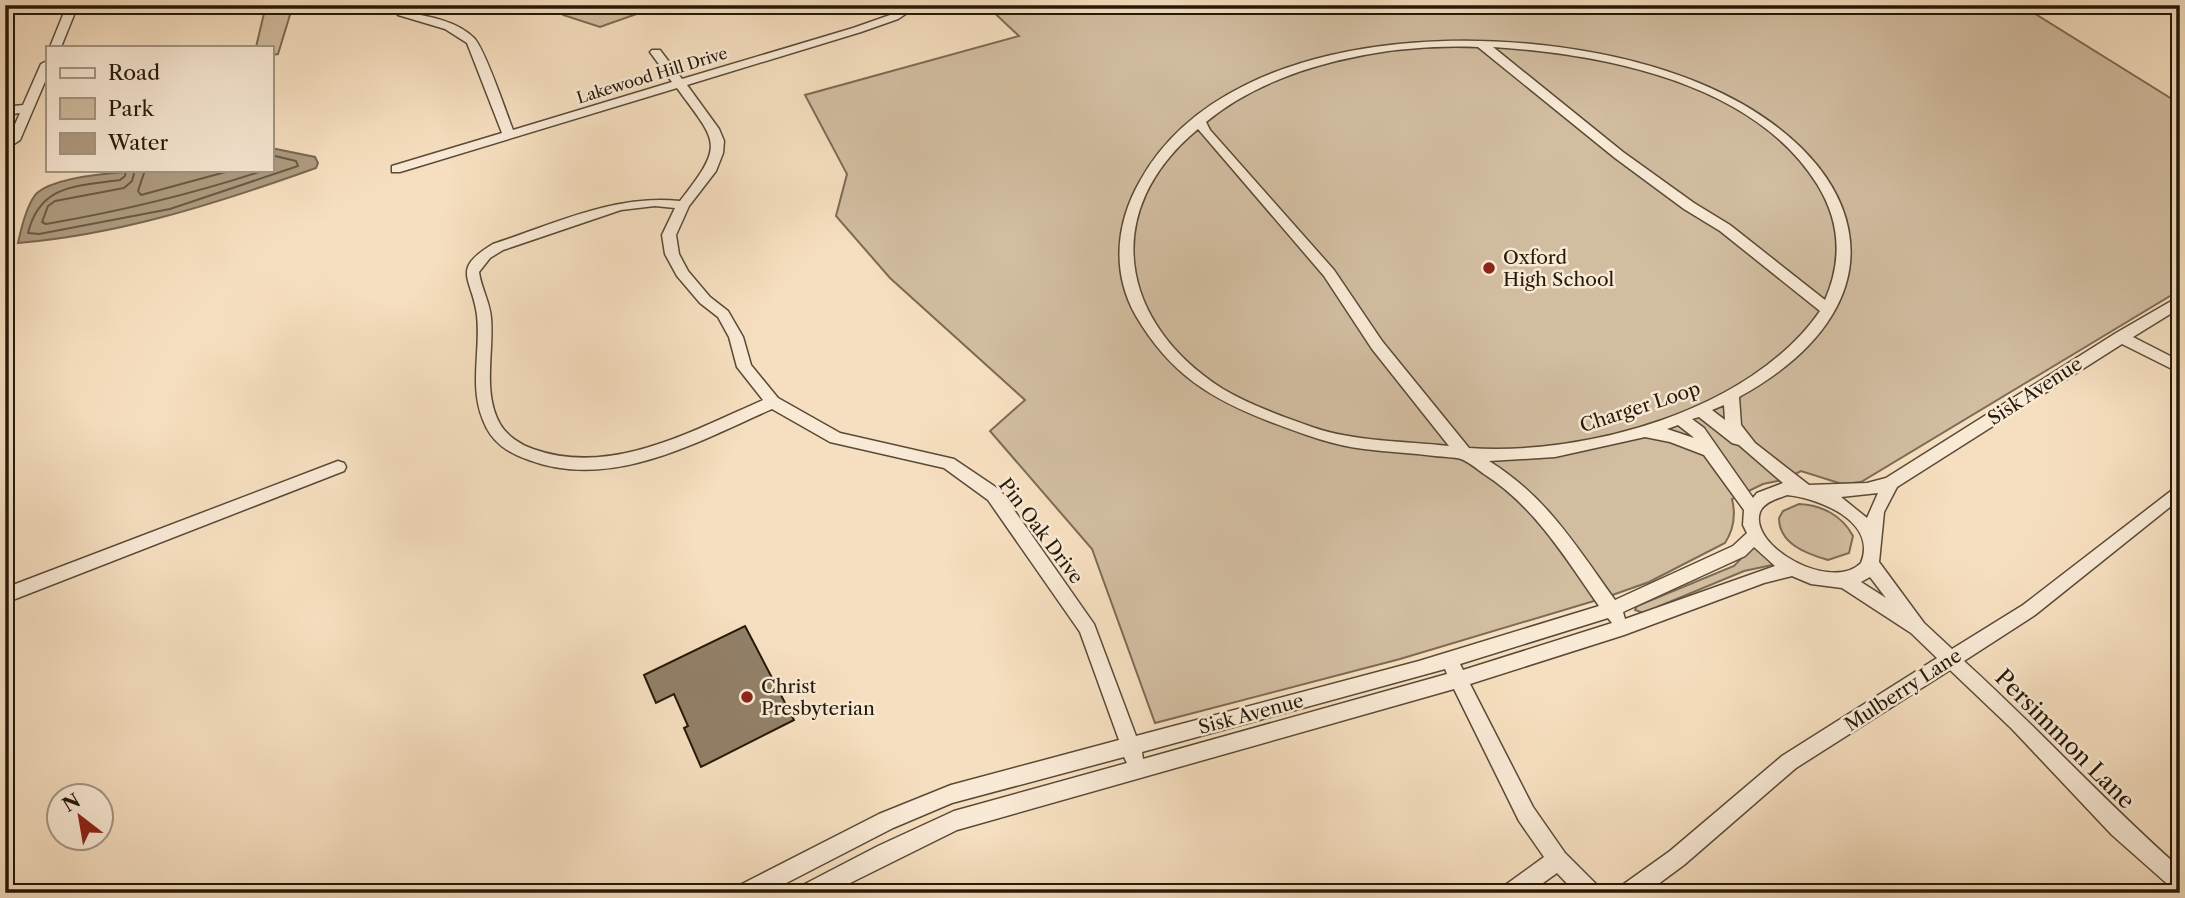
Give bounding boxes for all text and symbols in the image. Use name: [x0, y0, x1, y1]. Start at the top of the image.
street label: Lakewood Hill Drive: [574, 43, 730, 107]
legend: [46, 46, 273, 172]
text: Road: [108, 60, 160, 85]
text: Park: [108, 96, 154, 121]
text: Water: [107, 130, 168, 155]
place label: Oxford High School: [1503, 246, 1615, 291]
marker: Oxford High School: [1481, 260, 1497, 276]
street label: Sisk Avenue: [1984, 352, 2086, 430]
street label: Charger Loop: [1577, 377, 1703, 437]
street label: Pin Oak Drive: [994, 474, 1088, 588]
street label: Mulberry Lane: [1840, 644, 1966, 736]
street label: Persimmon Lane: [1989, 663, 2141, 815]
place label: Christ Presbyterian: [761, 675, 875, 720]
marker: Christ Presbyterian: [739, 689, 755, 705]
street label: Sisk Avenue: [1196, 689, 1306, 739]
north arrow: [46, 782, 116, 852]
text: N: [59, 789, 85, 817]

